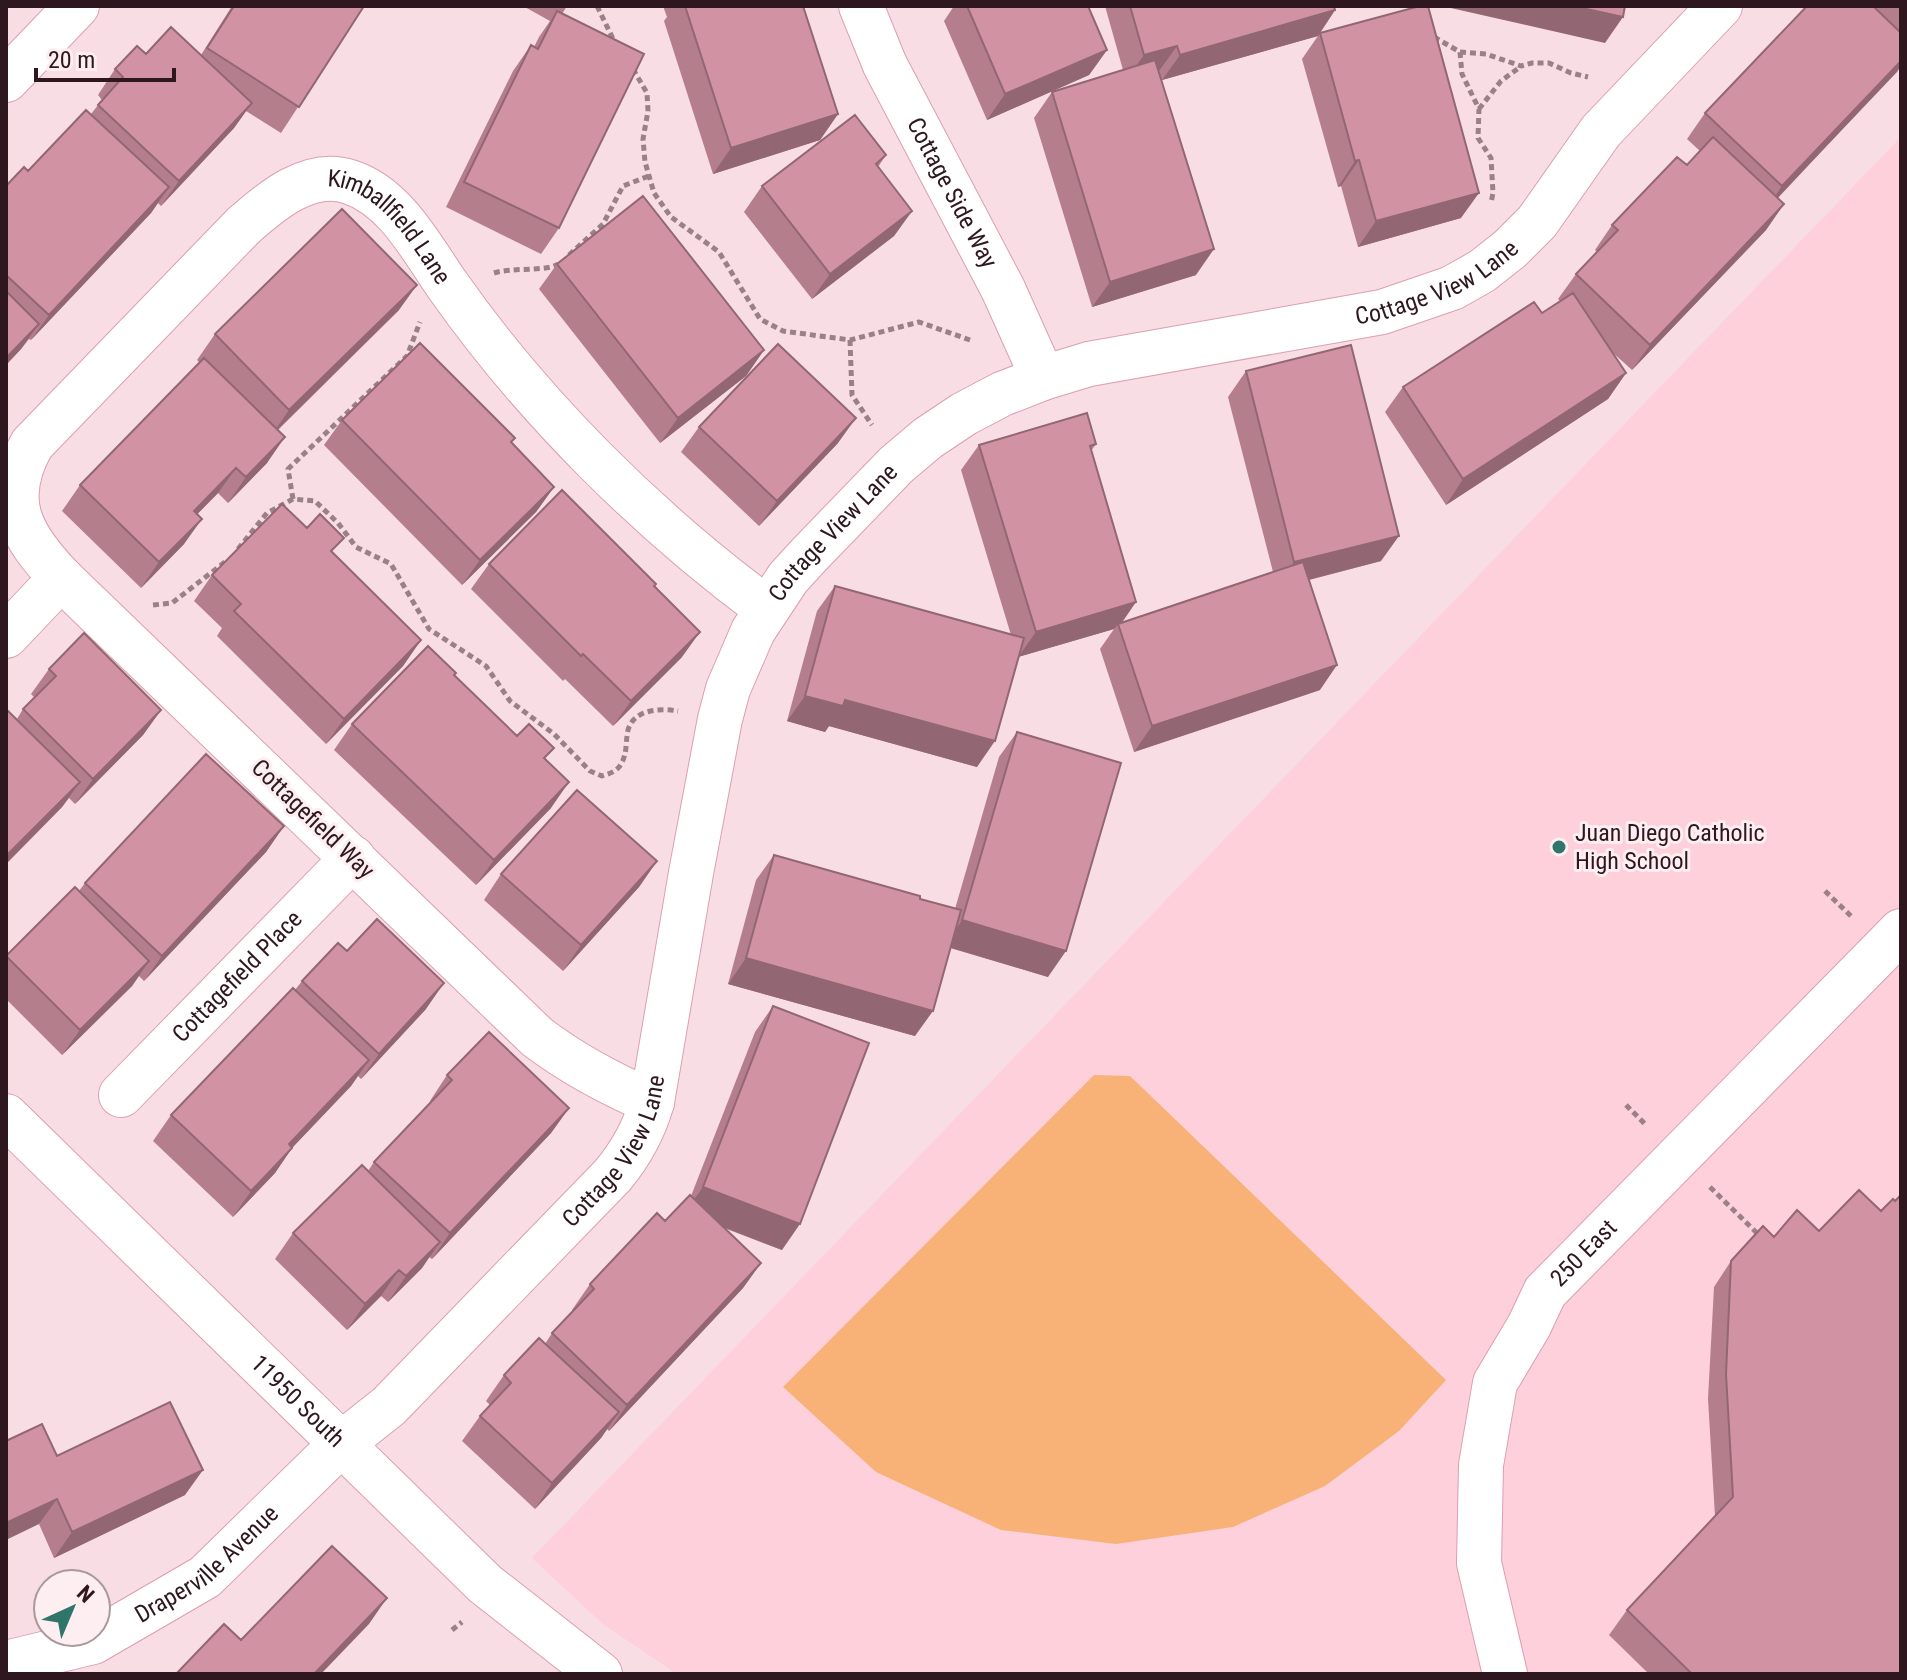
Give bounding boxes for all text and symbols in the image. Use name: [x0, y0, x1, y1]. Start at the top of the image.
scale bar: [36, 32, 174, 82]
text: 20 m: [48, 46, 95, 74]
street label: Cottage Side Way: [901, 113, 1003, 273]
street label: Kimballfield Lane: [327, 164, 457, 289]
street label: Cottage View Lane: [1353, 235, 1524, 330]
street label: Cottage View Lane: [763, 458, 903, 606]
street label: Cottagefield Way: [246, 753, 380, 885]
place label: Juan Diego Catholic High School: [1575, 819, 1765, 875]
marker: Juan Diego Catholic High School: [1550, 838, 1568, 856]
street label: Cottagefield Place: [167, 905, 308, 1048]
street label: Cottage View Lane: [556, 1073, 670, 1233]
street label: 250 East: [1545, 1214, 1622, 1292]
street label: 11950 South: [245, 1349, 350, 1453]
street label: Draperville Avenue: [130, 1499, 284, 1629]
north arrow: [32, 1568, 112, 1648]
text: N: [72, 1580, 99, 1608]

